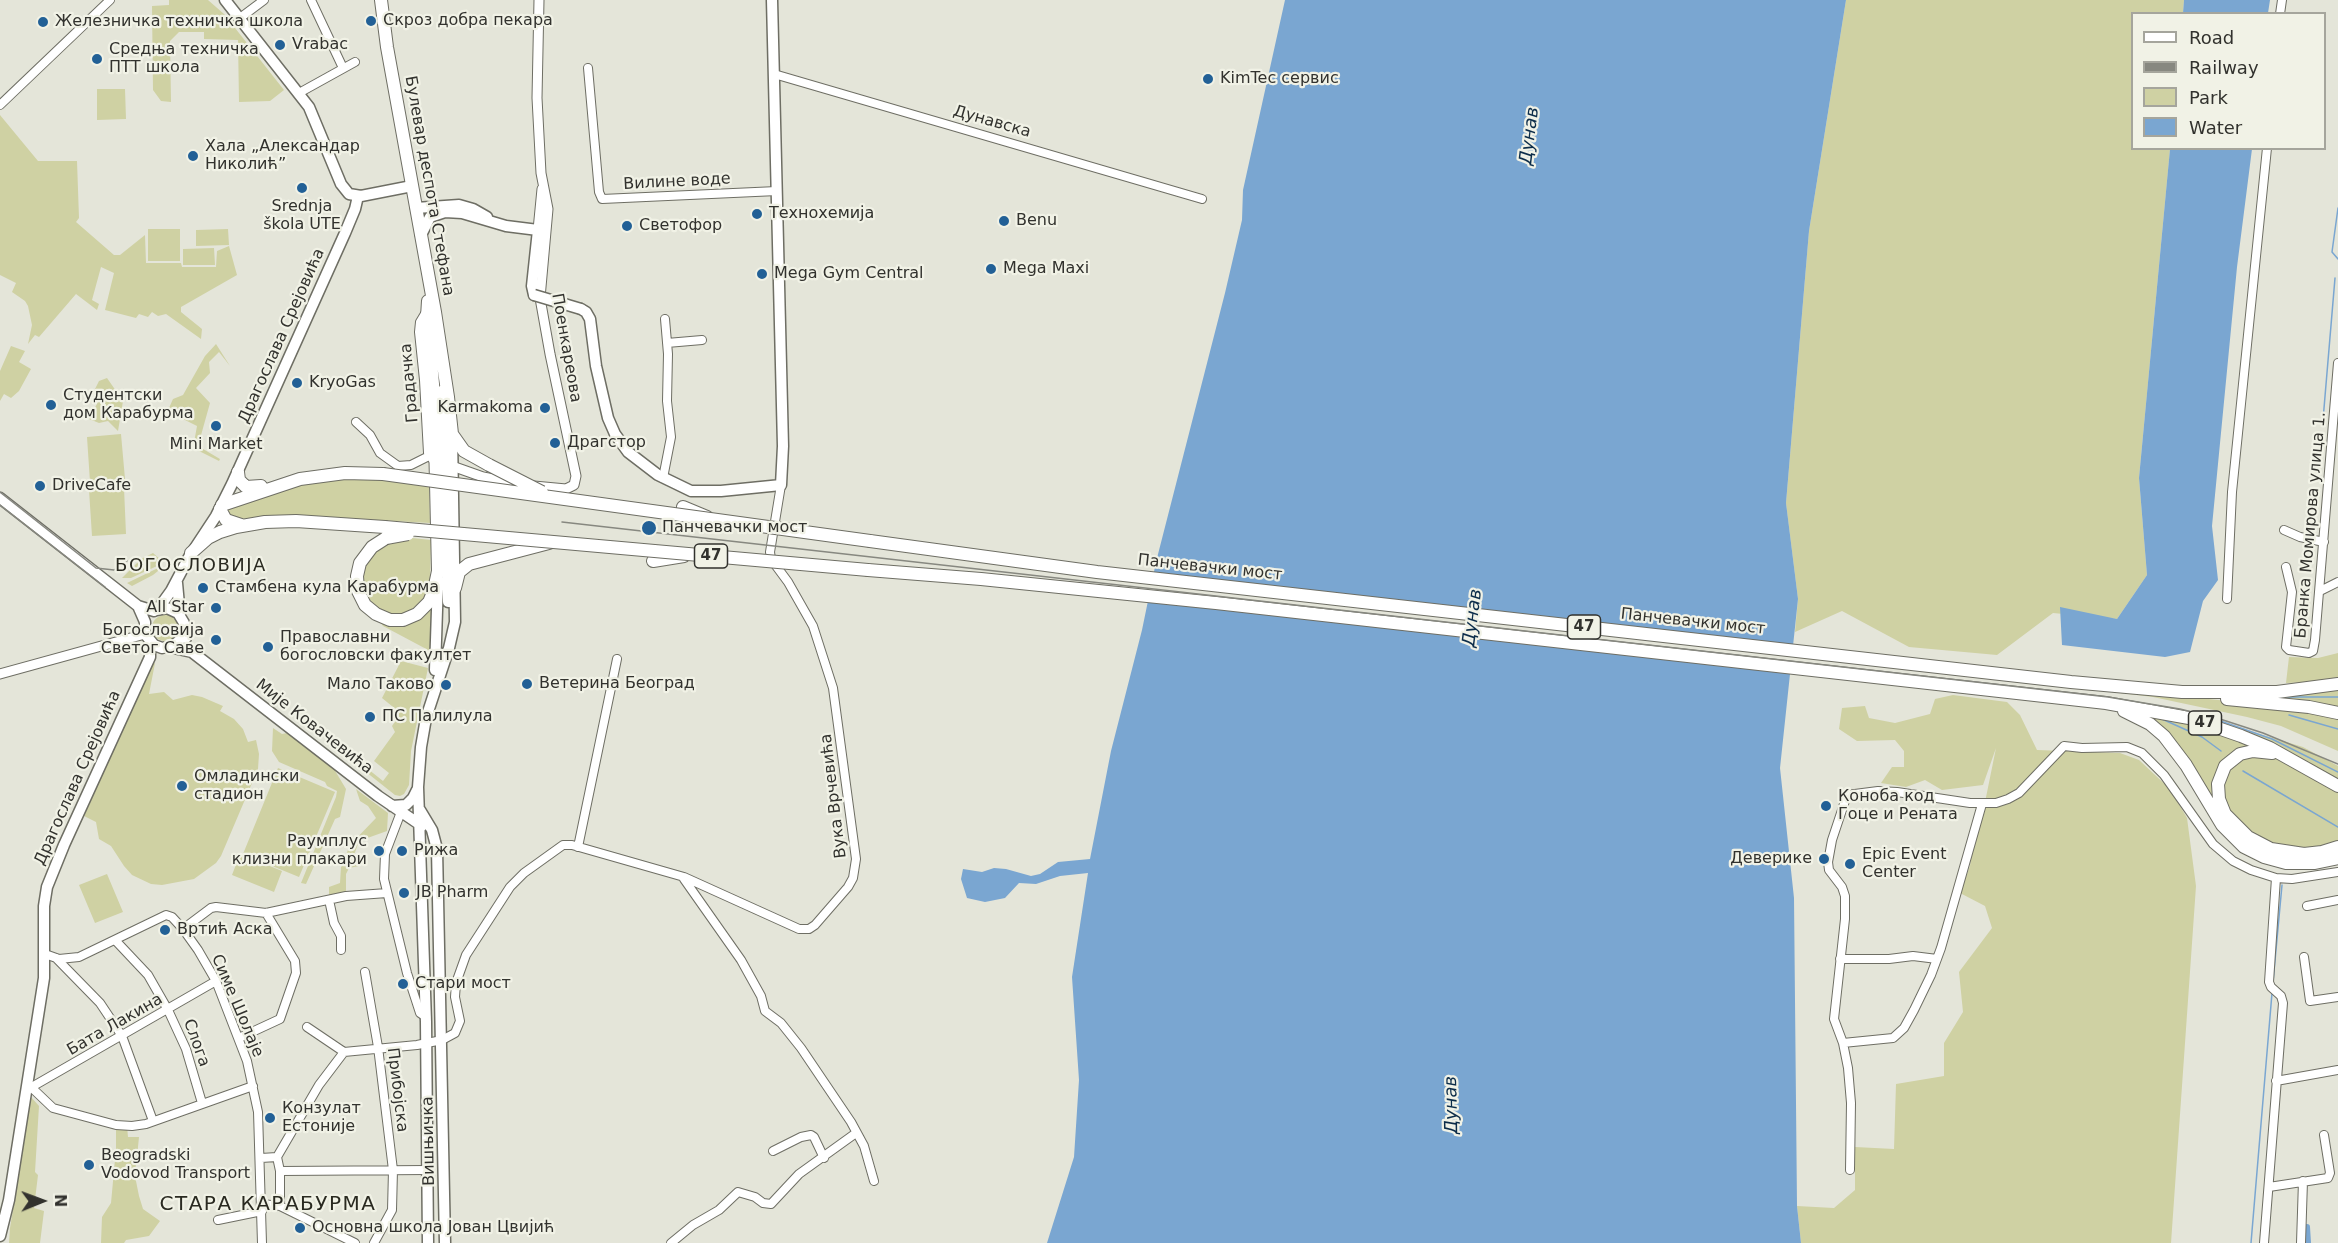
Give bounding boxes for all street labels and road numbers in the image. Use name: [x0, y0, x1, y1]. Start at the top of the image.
street label: Булевар деспота Стефана: [400, 74, 458, 298]
street label: Дунавска: [951, 102, 1033, 142]
street label: Вилине воде: [623, 170, 731, 194]
street label: Драгослава Срејовића: [235, 246, 329, 426]
street label: Поенкареова: [547, 292, 585, 404]
street label: Градачка: [397, 343, 423, 423]
street label: Бранка Момирова улица 1.: [2292, 411, 2330, 639]
road number: 47: [694, 544, 728, 568]
street label: Панчевачки мост: [1137, 551, 1283, 585]
street label: Панчевачки мост: [1620, 605, 1766, 639]
road number: 47: [1568, 615, 1600, 639]
street label: Мије Ковачевића: [252, 675, 376, 779]
street label: Драгослава Срејовића: [31, 688, 125, 868]
road number: 47: [2188, 711, 2222, 735]
street label: Вука Врчевића: [817, 733, 851, 859]
street label: Симе Шолаје: [207, 952, 267, 1060]
street label: Бата Лакина: [64, 990, 166, 1060]
street label: Слога: [179, 1017, 213, 1069]
street label: Прибојска: [382, 1047, 412, 1133]
street label: Вишњичка: [419, 1096, 439, 1186]

